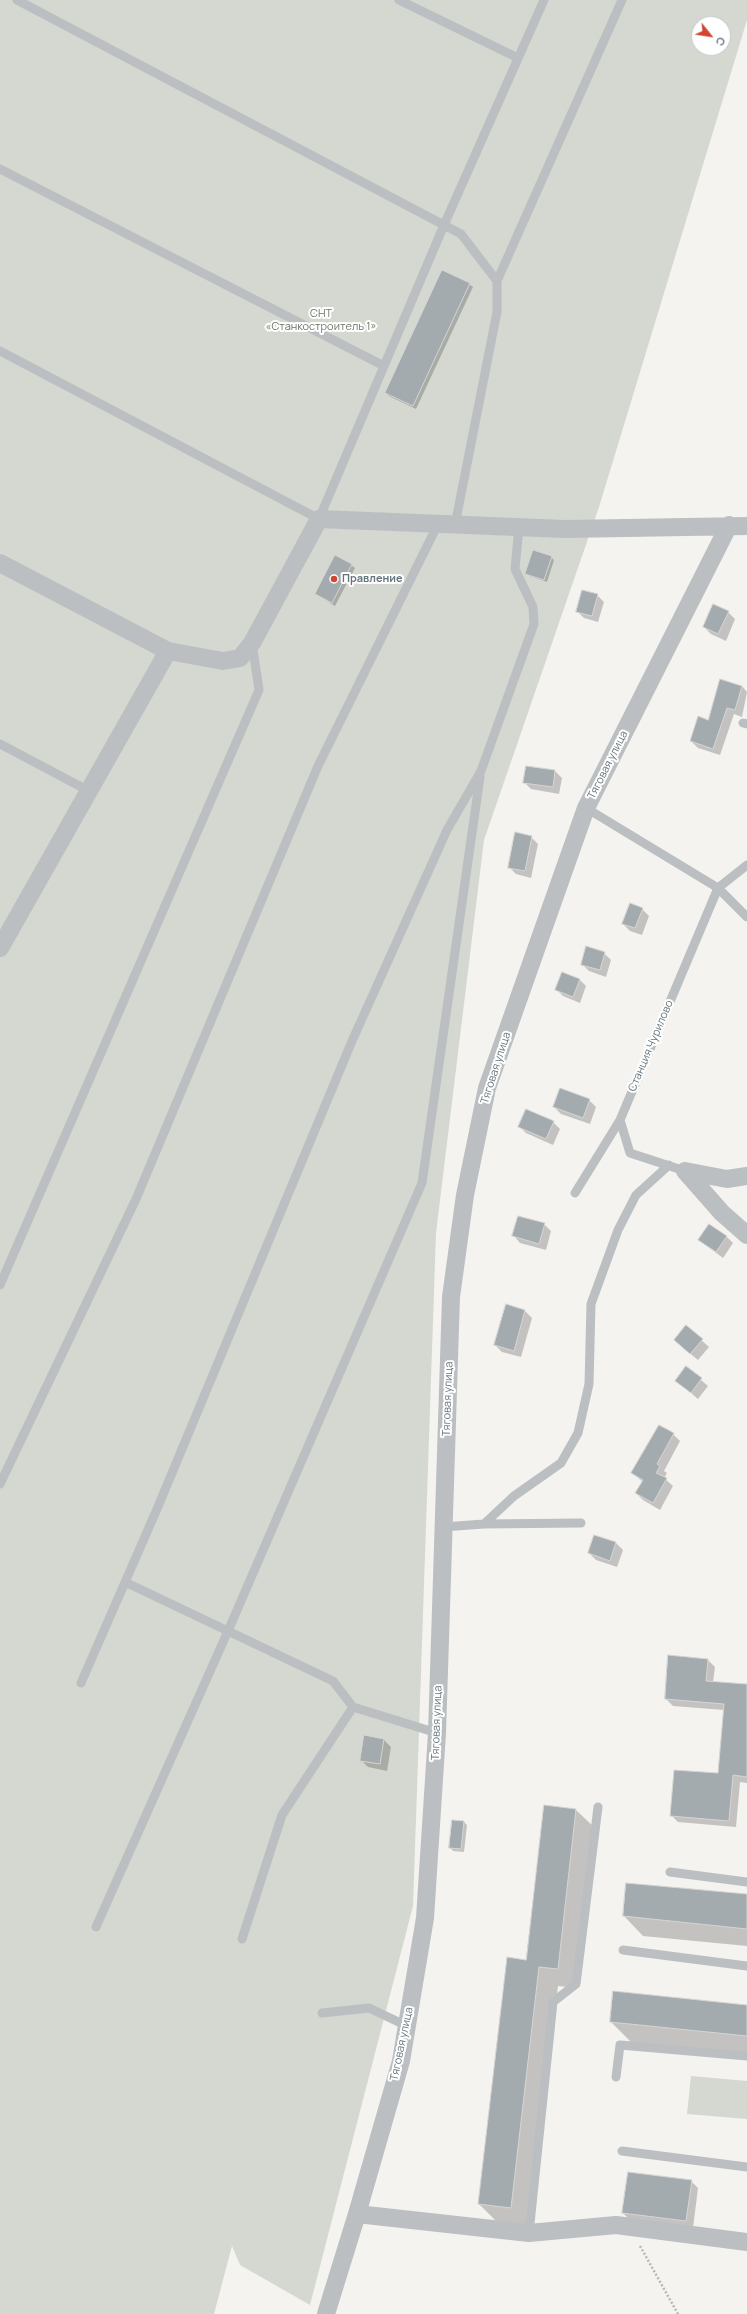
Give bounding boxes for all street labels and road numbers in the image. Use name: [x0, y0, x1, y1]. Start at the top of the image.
street label: Тяговая улица: [585, 729, 631, 801]
street label: Станция Чурилово: [626, 998, 676, 1094]
street label: Тяговая улица: [478, 1030, 514, 1106]
street label: Тяговая улица: [440, 1361, 456, 1437]
street label: Тяговая улица: [429, 1685, 445, 1761]
street label: Тяговая улица: [388, 2006, 416, 2082]

